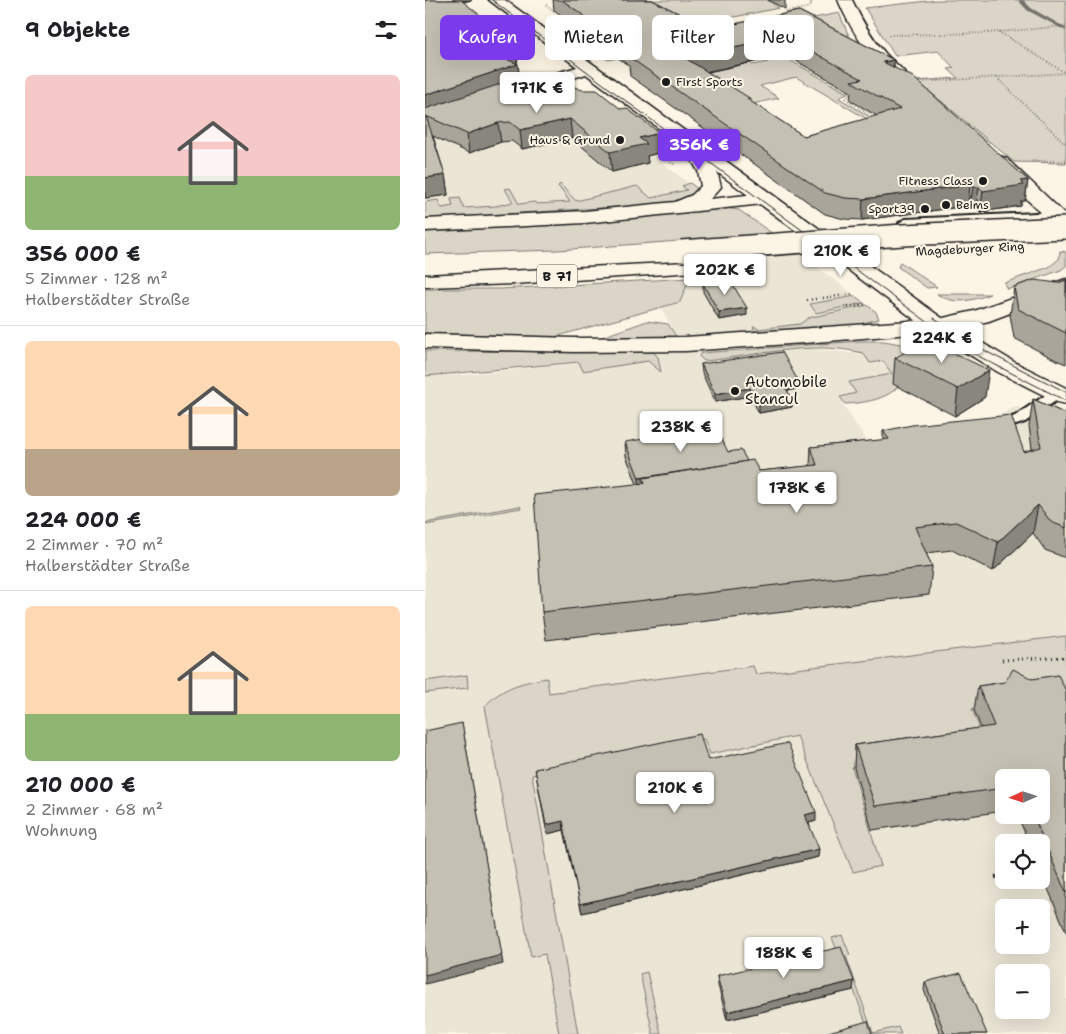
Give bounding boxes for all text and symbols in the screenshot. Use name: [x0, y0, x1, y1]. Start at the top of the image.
chip: Kaufen: [440, 15, 535, 60]
chip: Mieten: [545, 15, 642, 60]
chip: Filter: [652, 15, 734, 60]
chip: Neu: [744, 15, 814, 60]
text: 9 Objekte: [25, 16, 130, 44]
icon: filters: [372, 16, 400, 44]
pin: 171K €: [496, 72, 578, 114]
place label: First Sports: [676, 74, 743, 90]
marker: First Sports: [660, 76, 672, 88]
text: 171K €: [511, 77, 563, 98]
icon: home: [168, 108, 258, 198]
pin: 356K €: [658, 128, 740, 171]
place label: Haus & Grund: [529, 132, 610, 148]
marker: Haus & Grund: [614, 134, 626, 146]
text: 356K €: [669, 134, 729, 155]
place label: Fitness Class: [899, 173, 973, 189]
marker: Fitness Class: [977, 175, 989, 187]
place label: Beims: [956, 197, 989, 213]
marker: Beims: [940, 199, 952, 211]
place label: Sport39: [868, 201, 915, 217]
marker: Sport39: [919, 203, 931, 215]
pin: 210K €: [800, 234, 882, 277]
street label: Magdeburger Ring: [915, 238, 1025, 260]
text: 356 000 €: [25, 240, 141, 268]
text: 210K €: [813, 240, 869, 261]
pin: 202K €: [684, 254, 766, 296]
text: 202K €: [695, 259, 755, 280]
road number: B 71: [537, 264, 577, 288]
text: 5 Zimmer · 128 m²: [25, 268, 168, 289]
text: Halberstädter Straße: [25, 289, 190, 310]
pin: 224K €: [901, 322, 983, 364]
text: 224K €: [912, 327, 972, 348]
place label: Automobile Stancul: [745, 372, 827, 409]
icon: home: [168, 373, 258, 463]
marker: Automobile Stancul: [729, 385, 741, 397]
pin: 238K €: [640, 410, 722, 453]
text: 238K €: [651, 416, 711, 437]
pin: 178K €: [756, 472, 838, 514]
text: 178K €: [769, 477, 825, 498]
text: 224 000 €: [25, 506, 141, 534]
text: 2 Zimmer · 70 m²: [25, 534, 163, 555]
text: Halberstädter Straße: [25, 555, 190, 576]
icon: home: [168, 638, 258, 728]
north arrow: [995, 769, 1050, 824]
map controls: [995, 769, 1050, 1019]
text: 210 000 €: [25, 771, 136, 799]
pin: 210K €: [634, 772, 716, 814]
text: 210K €: [647, 777, 703, 798]
text: 2 Zimmer · 68 m²: [25, 799, 163, 820]
text: Wohnung: [25, 820, 97, 841]
button: locate: [995, 834, 1050, 889]
button: +: [995, 899, 1050, 954]
pin: 188K €: [743, 936, 825, 979]
text: 188K €: [755, 942, 813, 963]
button: −: [995, 964, 1050, 1019]

